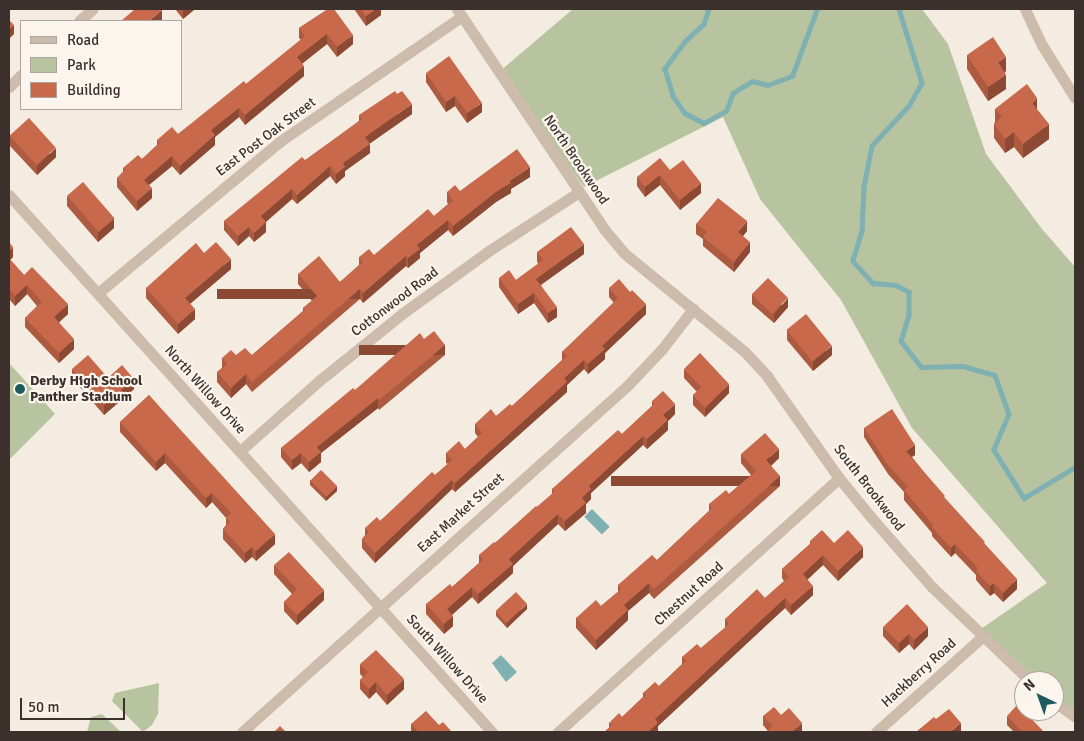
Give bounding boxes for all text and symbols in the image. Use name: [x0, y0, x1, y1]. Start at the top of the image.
legend: [20, 20, 182, 110]
text: Road: [67, 31, 99, 49]
text: Park: [67, 56, 96, 74]
text: Building: [67, 81, 121, 99]
street label: East Post Oak Street: [213, 94, 319, 180]
street label: North Brookwood: [540, 112, 612, 208]
street label: Cottonwood Road: [348, 264, 442, 340]
street label: North Willow Drive: [161, 342, 249, 438]
place label: Derby High School Panther Stadium: [30, 373, 142, 406]
marker: Derby High School Panther Stadium: [14, 383, 26, 395]
street label: South Brookwood: [830, 441, 908, 535]
street label: East Market Street: [414, 470, 508, 556]
street label: Chestnut Road: [651, 559, 727, 629]
street label: South Willow Drive: [403, 611, 491, 707]
street label: Hackberry Road: [878, 635, 960, 711]
north arrow: [1014, 671, 1064, 721]
text: N: [1020, 676, 1039, 695]
scale bar: [22, 688, 128, 720]
text: 50 m: [28, 698, 59, 716]

